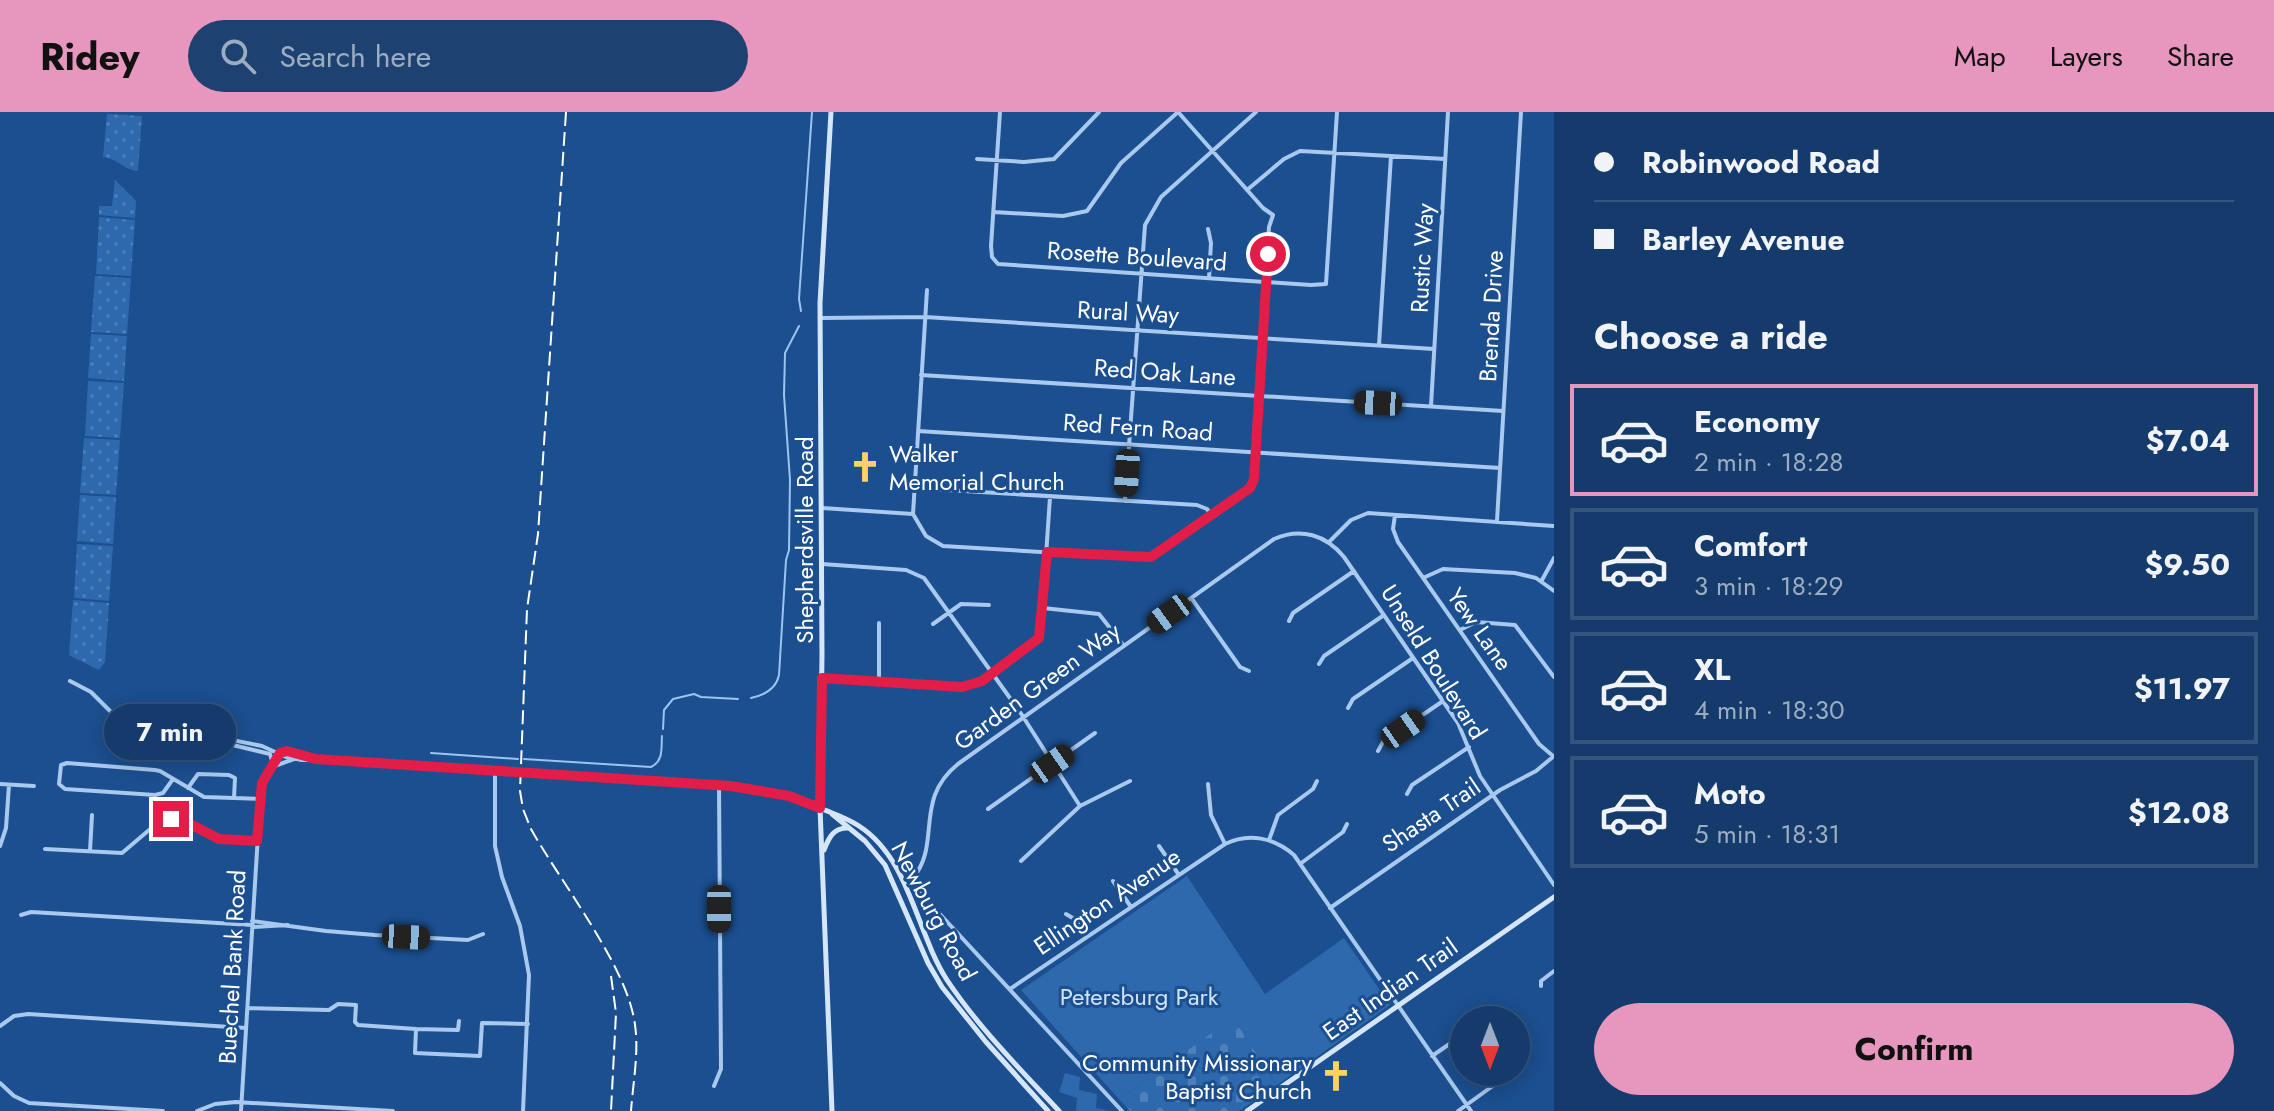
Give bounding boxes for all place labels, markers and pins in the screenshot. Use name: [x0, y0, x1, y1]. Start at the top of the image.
place label: Walker Memorial Church: [889, 436, 1065, 499]
church icon: Walker Memorial Church: [848, 450, 882, 484]
place label: Community Missionary Baptist Church: [1082, 1045, 1312, 1108]
church icon: Community Missionary Baptist Church: [1319, 1059, 1353, 1093]

